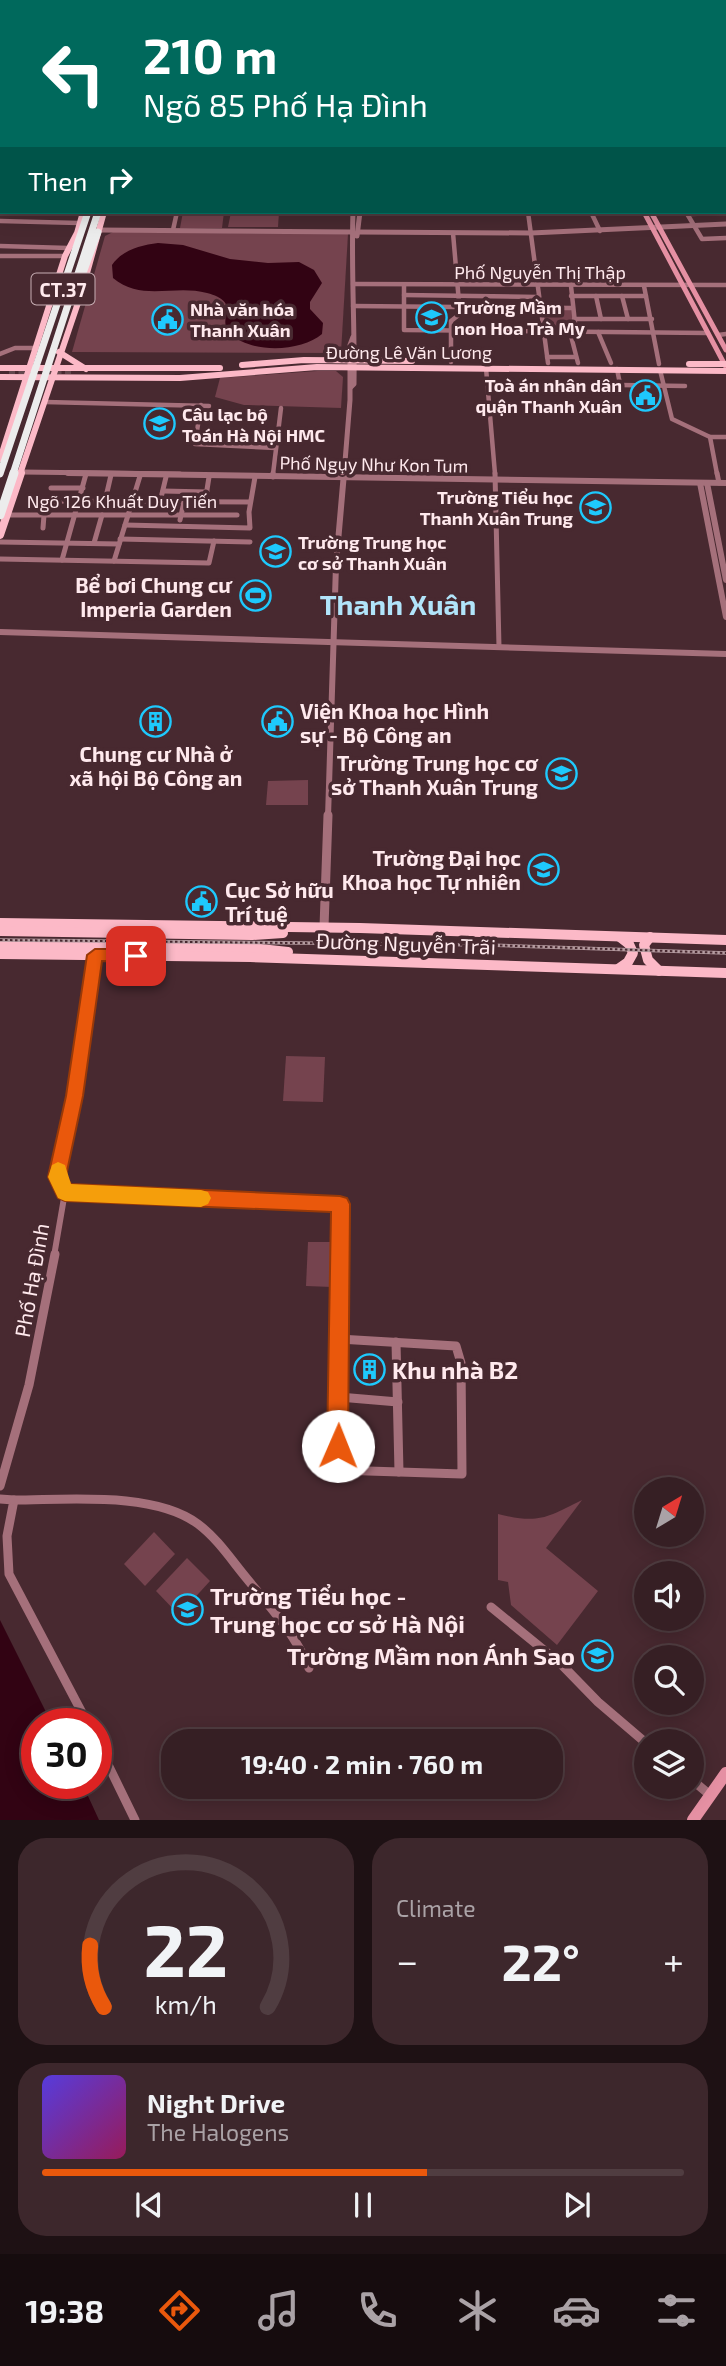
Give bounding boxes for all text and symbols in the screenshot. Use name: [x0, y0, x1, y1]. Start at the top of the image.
text: 210 m: [143, 25, 277, 84]
icon: left: [28, 28, 119, 119]
text: Ngõ 85 Phố Hạ Đình: [143, 85, 428, 123]
icon: right: [101, 161, 139, 199]
text: Then: [28, 165, 87, 196]
street label: Phố Nguyễn Thị Thập: [454, 261, 626, 283]
road number: CT.37: [32, 274, 94, 304]
place label: Trường Mầm non Hoa Trà My: [454, 296, 586, 339]
place label: Nhà văn hóa Thanh Xuân: [190, 298, 294, 341]
school or university icon: Trường Mầm non Hoa Trà My: [414, 300, 448, 334]
public building icon: Nhà văn hóa Thanh Xuân: [150, 302, 184, 336]
street label: Đường Lê Văn Lương: [326, 341, 492, 363]
place label: Toà án nhân dân quận Thanh Xuân: [475, 374, 622, 417]
public building icon: Toà án nhân dân quận Thanh Xuân: [628, 378, 662, 412]
place label: Câu lạc bộ Toán Hà Nội HMC: [182, 403, 326, 446]
school or university icon: Câu lạc bộ Toán Hà Nội HMC: [142, 407, 176, 441]
street label: Phố Ngụy Như Kon Tum: [279, 451, 469, 477]
place label: Trường Tiểu học Thanh Xuân Trung: [420, 486, 574, 529]
street label: Ngõ 126 Khuất Duy Tiến: [27, 490, 217, 512]
school or university icon: Trường Tiểu học Thanh Xuân Trung: [579, 490, 613, 524]
place label: Trường Trung học cơ sở Thanh Xuân: [298, 531, 447, 574]
school or university icon: Trường Trung học cơ sở Thanh Xuân: [258, 535, 292, 569]
place label: Bể bơi Chung cư Imperia Garden: [75, 572, 233, 621]
sports icon: Bể bơi Chung cư Imperia Garden: [238, 579, 272, 613]
district label: Thanh Xuân: [320, 587, 476, 621]
place label: Viện Khoa học Hình sự - Bộ Công an: [300, 698, 489, 747]
building icon: Chung cư Nhà ở xã hội Bộ Công an: [139, 704, 173, 738]
public building icon: Viện Khoa học Hình sự - Bộ Công an: [260, 705, 294, 739]
place label: Chung cư Nhà ở xã hội Bộ Công an: [70, 741, 242, 790]
place label: Trường Trung học cơ sở Thanh Xuân Trung: [331, 750, 539, 799]
school or university icon: Trường Trung học cơ sở Thanh Xuân Trung: [544, 757, 578, 791]
place label: Trường Đại học Khoa học Tự nhiên: [342, 845, 521, 894]
school or university icon: Trường Đại học Khoa học Tự nhiên: [527, 852, 561, 886]
place label: Cục Sở hữu Trí tuệ: [225, 877, 334, 926]
public building icon: Cục Sở hữu Trí tuệ: [185, 884, 219, 918]
pin: [106, 926, 166, 986]
street label: Đường Nguyễn Trãi: [316, 927, 496, 959]
icon: arrive: [117, 937, 155, 975]
street label: Phố Hạ Đình: [9, 1221, 53, 1339]
building icon: Khu nhà B2: [352, 1352, 386, 1386]
place label: Khu nhà B2: [392, 1355, 518, 1384]
position arrow: [301, 1409, 375, 1483]
north arrow: [634, 1477, 704, 1547]
map controls: [634, 1477, 704, 1799]
button: sound: [634, 1561, 704, 1631]
place label: Trường Tiểu học - Trung học cơ sở Hà Nội: [210, 1581, 465, 1638]
school or university icon: Trường Tiểu học - Trung học cơ sở Hà Nội: [170, 1592, 204, 1626]
school or university icon: Trường Mầm non Ánh Sao: [581, 1638, 615, 1672]
place label: Trường Mầm non Ánh Sao: [287, 1641, 575, 1670]
button: search: [634, 1645, 704, 1715]
speed limit sign: 30: [21, 1708, 112, 1799]
button: layers: [634, 1729, 704, 1799]
text: 19:40 · 2 min · 760 m: [241, 1748, 483, 1779]
text: Climate: [396, 1894, 476, 1922]
text: 22: [144, 1905, 228, 1993]
text: 22°: [501, 1929, 580, 1991]
text: −: [396, 1937, 418, 1983]
text: +: [663, 1937, 684, 1983]
text: km/h: [155, 1989, 217, 2019]
text: Night Drive: [147, 2087, 285, 2118]
text: The Halogens: [147, 2118, 289, 2146]
icon: previous: [130, 2186, 168, 2224]
icon: pause: [344, 2186, 382, 2224]
icon: next: [558, 2186, 596, 2224]
icon: directions: [155, 2286, 204, 2335]
icon: music: [254, 2286, 303, 2335]
icon: phone: [353, 2286, 402, 2335]
icon: climate: [453, 2286, 502, 2335]
icon: car: [552, 2286, 601, 2335]
icon: filters: [652, 2286, 701, 2335]
text: 19:38: [25, 2291, 104, 2329]

